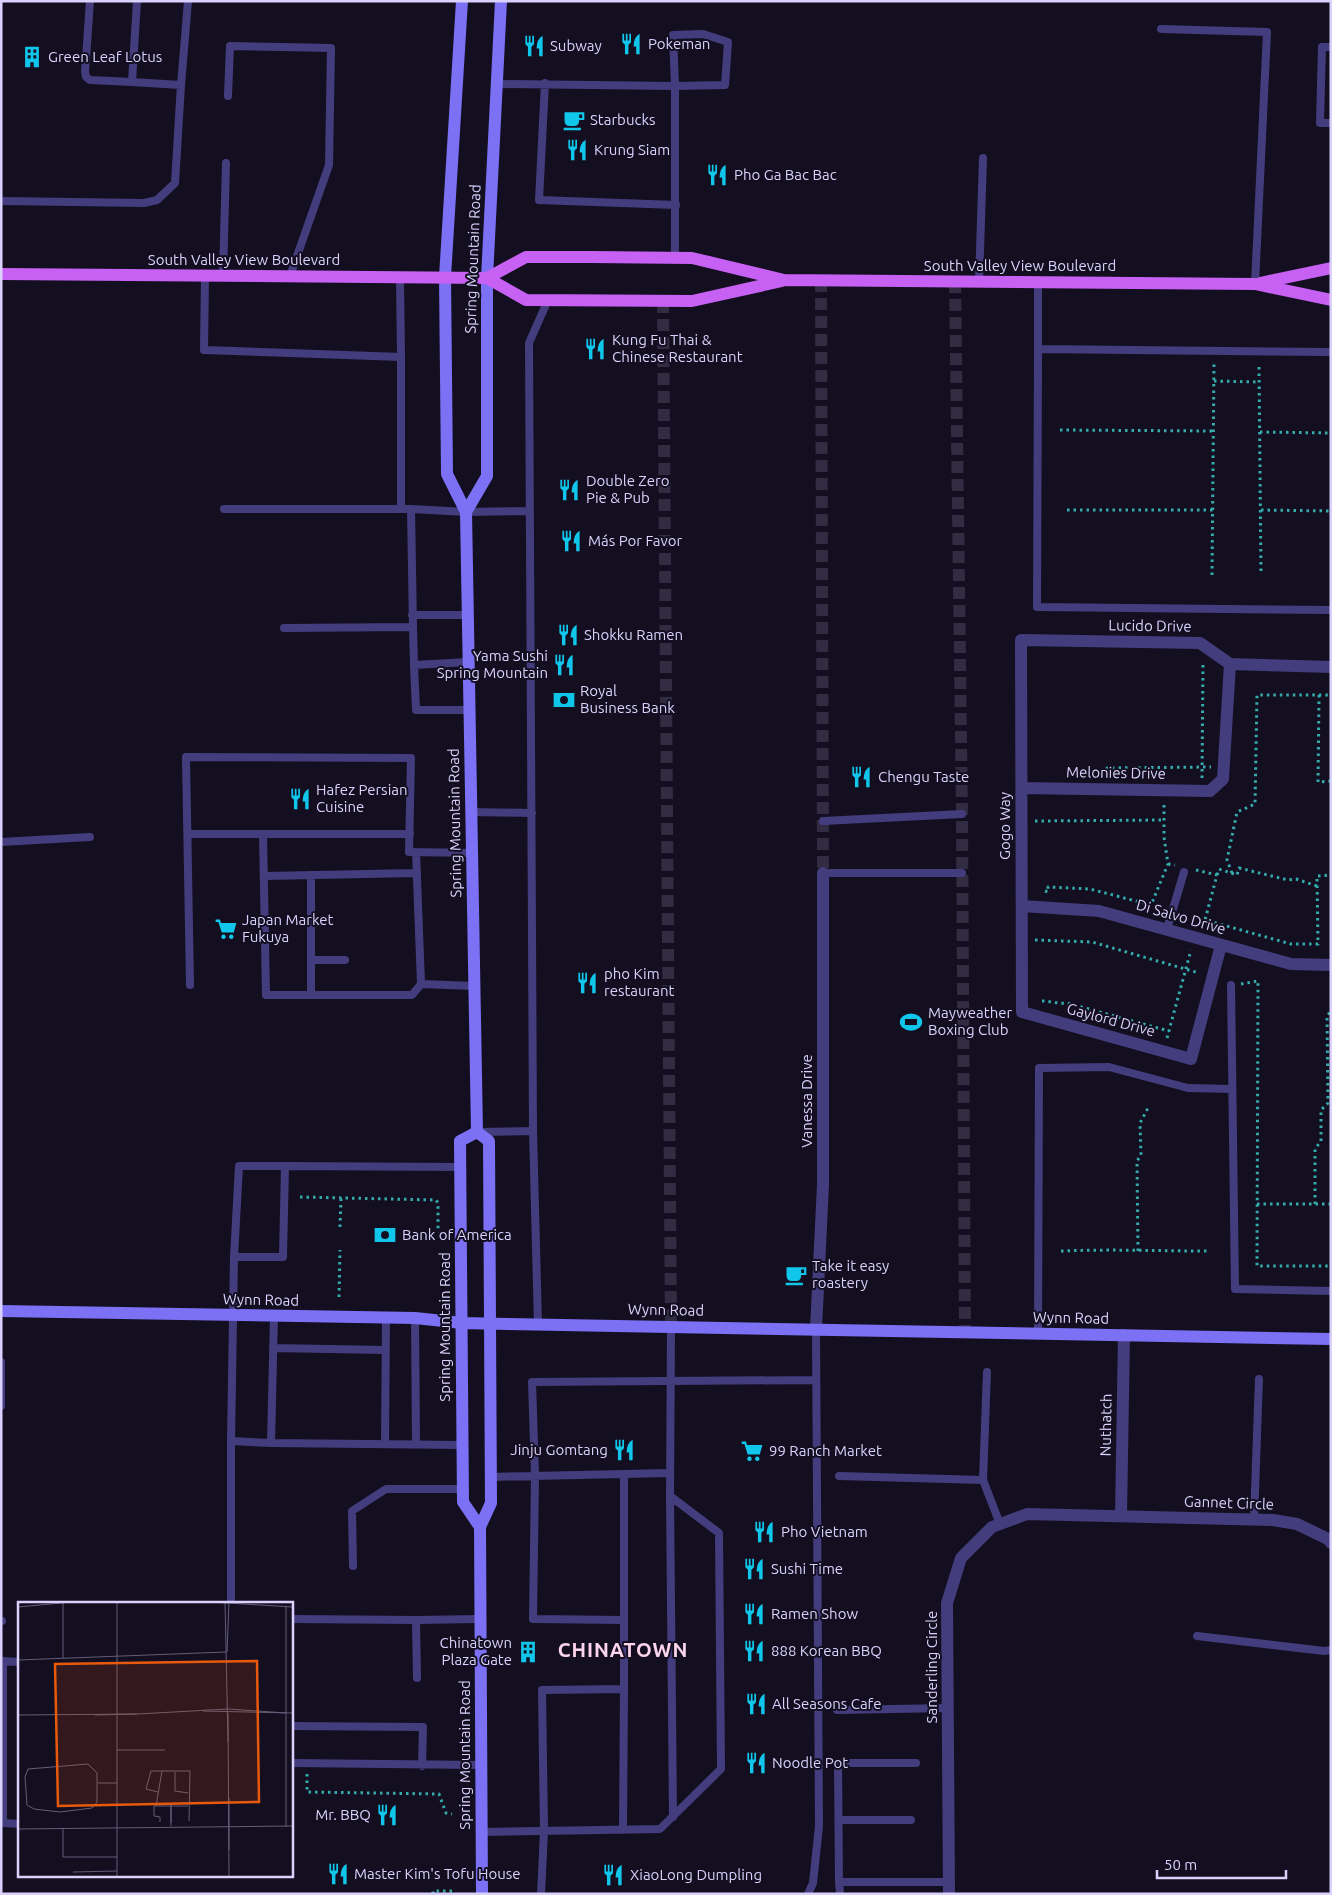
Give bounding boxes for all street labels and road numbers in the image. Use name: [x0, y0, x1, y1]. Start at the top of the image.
street label: Spring Mountain Road: [461, 184, 484, 334]
street label: South Valley View Boulevard: [148, 251, 340, 268]
street label: South Valley View Boulevard: [924, 257, 1116, 274]
street label: Lucido Drive: [1108, 616, 1192, 635]
street label: Spring Mountain Road: [445, 748, 464, 898]
street label: Melonies Drive: [1066, 763, 1166, 782]
street label: Gogo Way: [996, 792, 1013, 860]
street label: Di Salvo Drive: [1135, 896, 1228, 937]
street label: Gaylord Drive: [1065, 1000, 1157, 1039]
street label: Vanessa Drive: [798, 1054, 815, 1148]
street label: Spring Mountain Road: [436, 1252, 453, 1402]
street label: Wynn Road: [223, 1290, 299, 1309]
street label: Wynn Road: [628, 1300, 704, 1319]
street label: Wynn Road: [1033, 1308, 1109, 1327]
street label: Nuthatch: [1096, 1393, 1115, 1457]
street label: Gannet Circle: [1184, 1492, 1274, 1513]
street label: Sanderling Circle: [923, 1611, 940, 1723]
street label: Spring Mountain Road: [456, 1680, 473, 1830]

